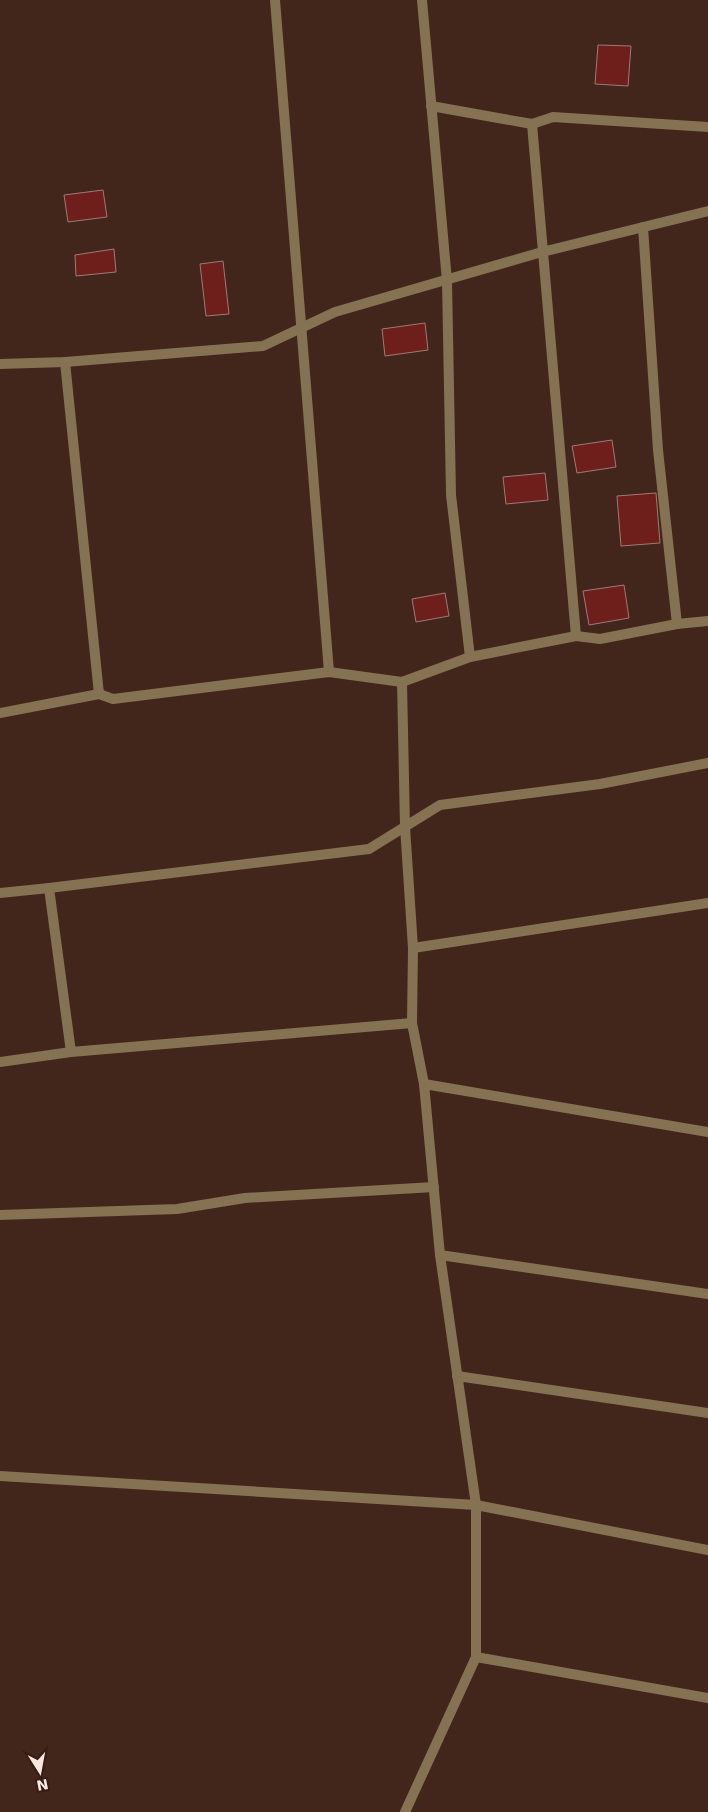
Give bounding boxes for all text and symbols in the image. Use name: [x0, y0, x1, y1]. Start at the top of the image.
north arrow: [15, 1747, 65, 1797]
text: N: [35, 1776, 50, 1794]

